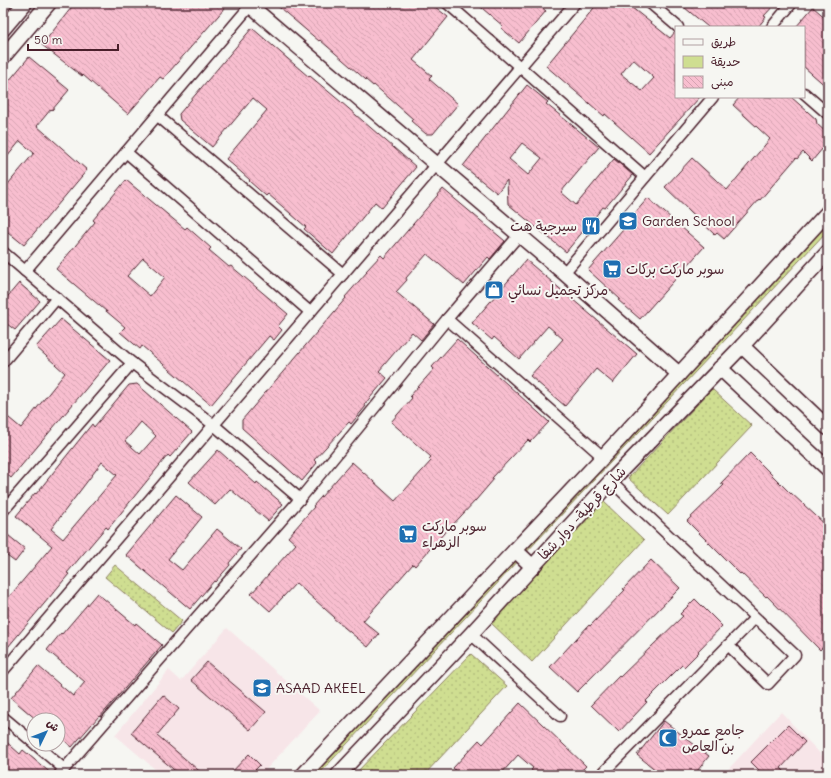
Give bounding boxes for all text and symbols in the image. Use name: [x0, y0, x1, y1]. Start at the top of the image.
scale bar: [28, 26, 118, 52]
legend: [675, 26, 805, 98]
text: 50 m: [34, 32, 63, 47]
text: طريق: [711, 34, 736, 49]
text: حديقة: [711, 54, 740, 69]
text: مبنى: [711, 74, 734, 90]
school or university icon: Garden School: [617, 210, 639, 232]
place label: Garden School: [642, 212, 735, 230]
restaurant icon: سيرجية هت: [580, 215, 602, 237]
place label: سيرجية هت: [510, 217, 577, 235]
supermarket icon: سوبر ماركت بركات: [601, 258, 623, 280]
place label: سوبر ماركت بركات: [626, 260, 724, 278]
shop icon: مركز تجميل نسائي: [483, 279, 505, 301]
place label: مركز تجميل نسائي: [508, 281, 608, 303]
street label: شارع قرطبة- دوار شفا: [534, 463, 631, 564]
place label: سوبر ماركت الزهراء: [422, 517, 487, 551]
supermarket icon: سوبر ماركت الزهراء: [397, 523, 419, 545]
school or university icon: ASAAD AKEEL: [251, 677, 273, 699]
place label: ASAAD AKEEL: [276, 679, 366, 697]
north arrow: [26, 712, 66, 752]
text: ش: [44, 716, 63, 734]
place label: جامع عمرو بن العاص: [681, 721, 745, 755]
mosque icon: جامع عمرو بن العاص: [657, 727, 679, 749]

